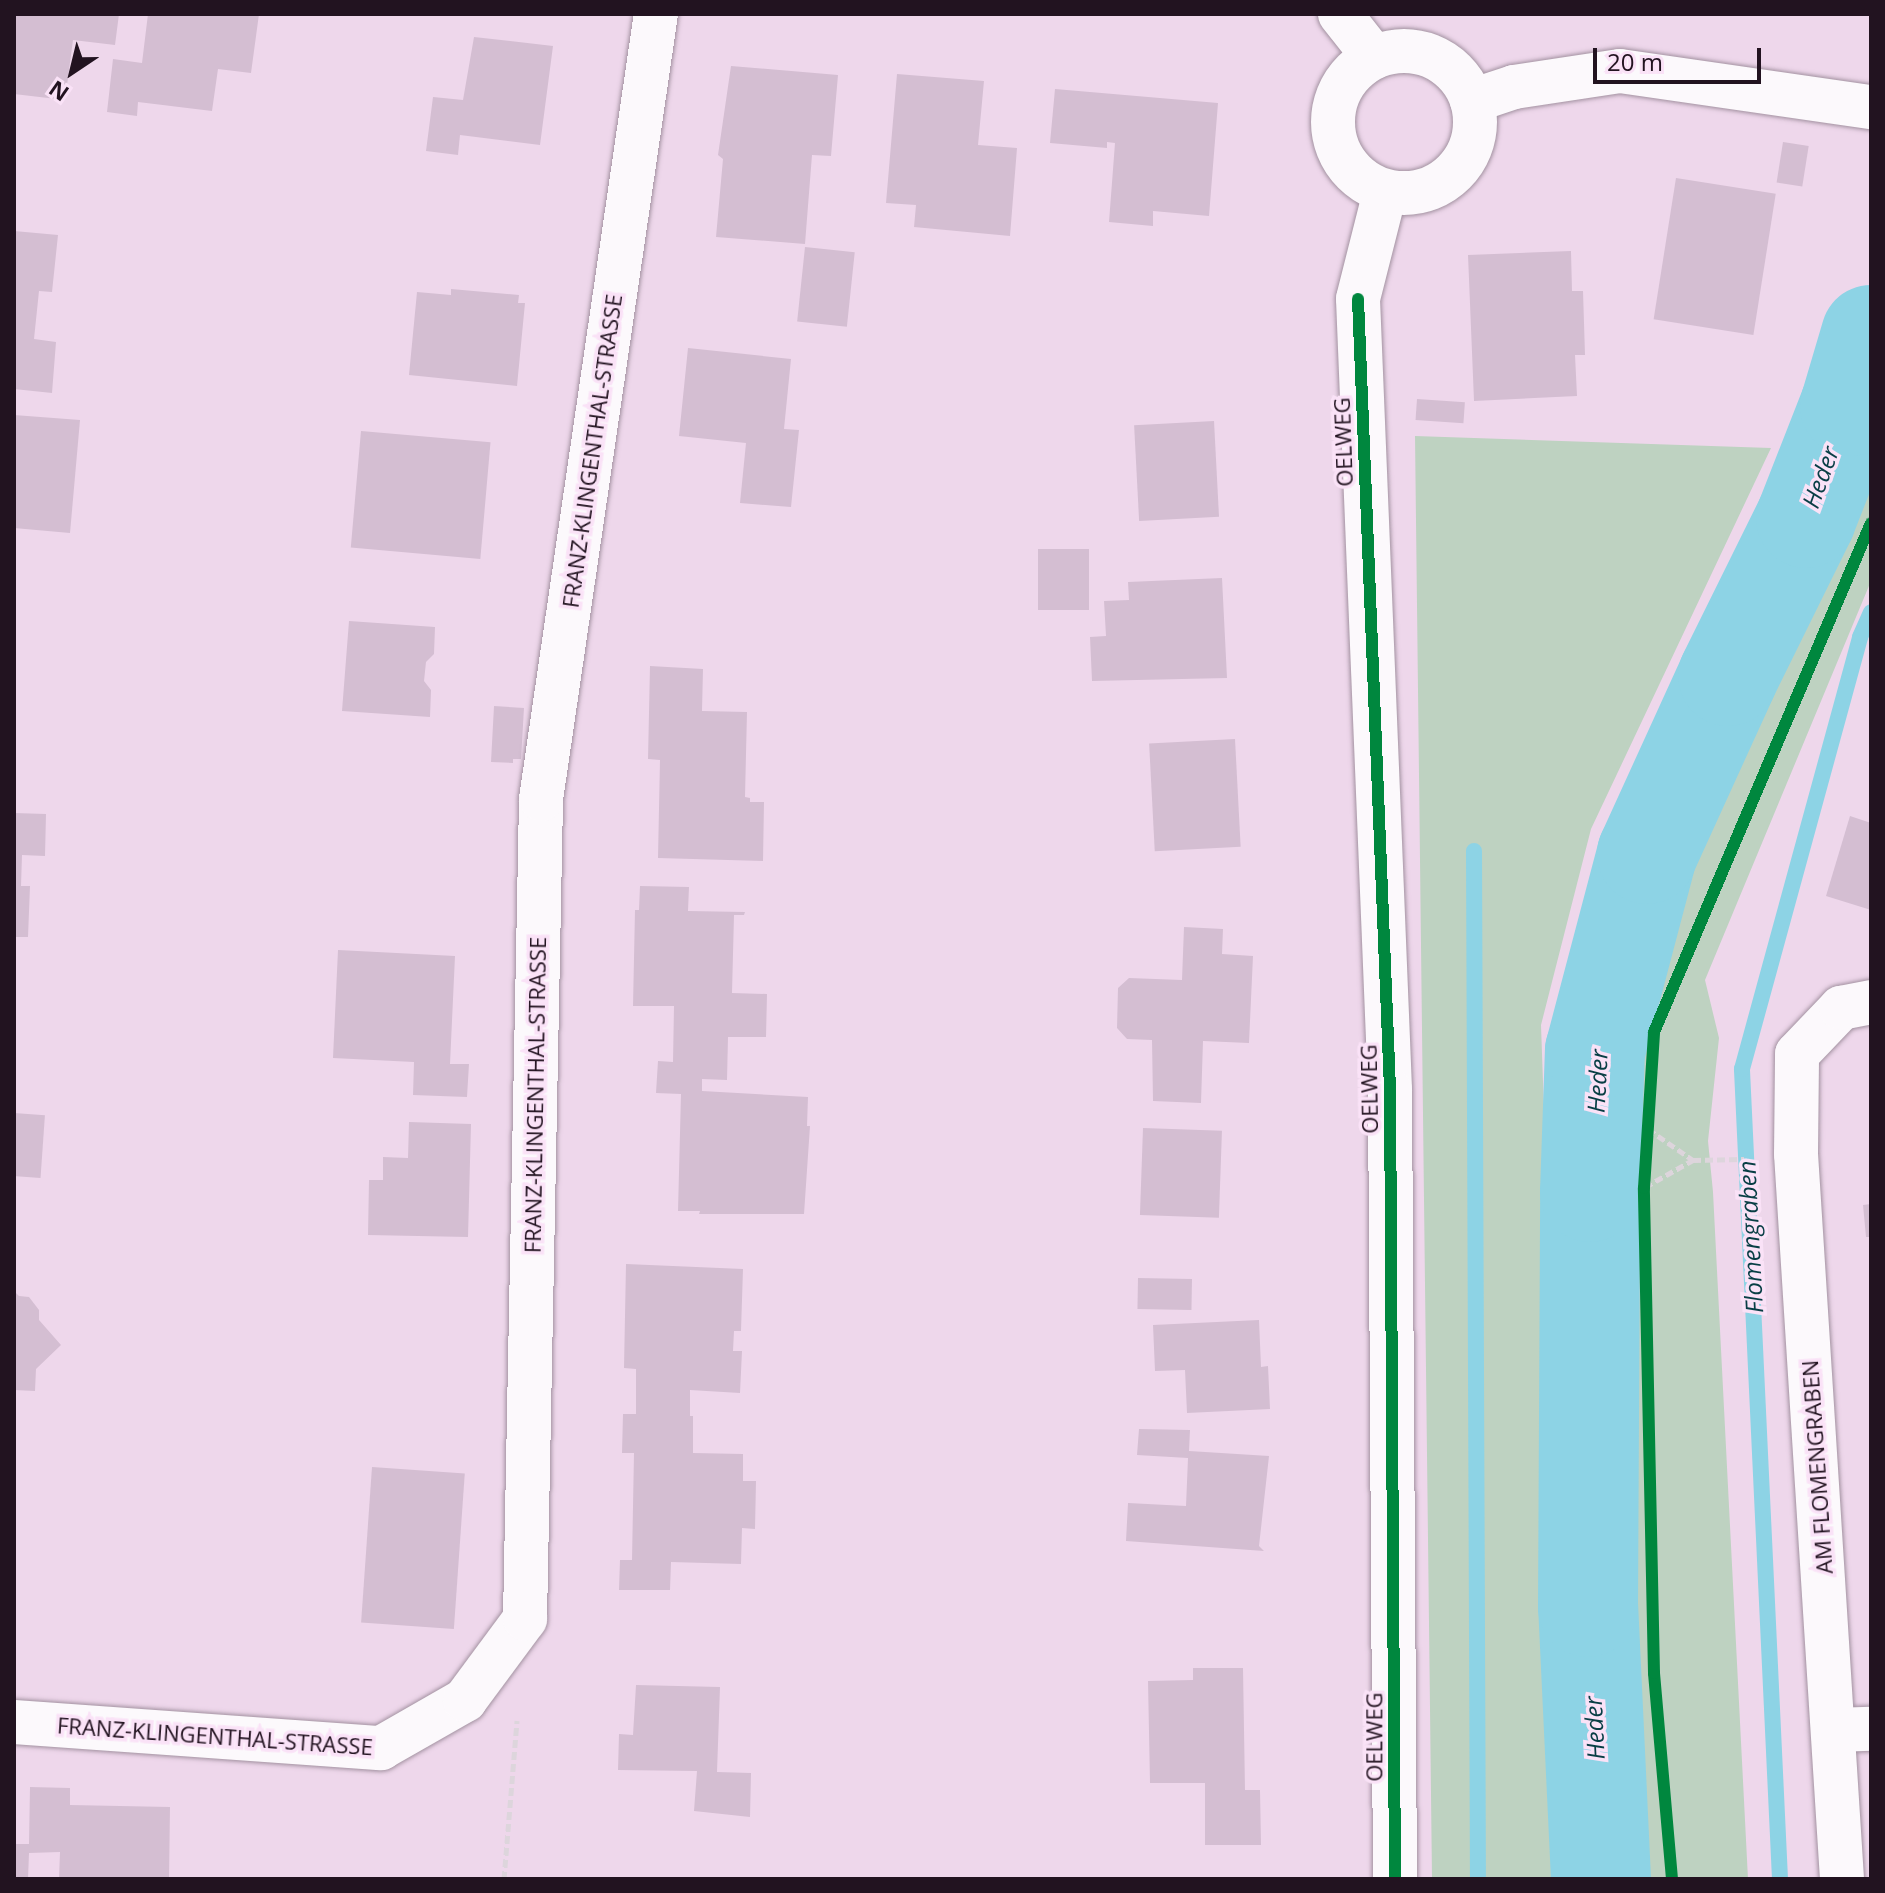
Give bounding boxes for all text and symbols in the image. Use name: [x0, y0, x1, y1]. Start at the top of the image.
north arrow: [32, 32, 112, 112]
scale bar: [1597, 32, 1765, 82]
text: 20 m: [1607, 45, 1663, 78]
text: N: [42, 74, 74, 109]
street label: FRANZ-KLINGENTHAL-STRASSE: [557, 293, 627, 609]
street label: OELWEG: [1328, 397, 1358, 487]
water label: Heder: [1796, 442, 1844, 512]
street label: FRANZ-KLINGENTHAL-STRASSE: [519, 937, 551, 1253]
street label: OELWEG: [1355, 1044, 1383, 1134]
water label: Heder: [1581, 1049, 1613, 1113]
water label: Flomengraben: [1732, 1160, 1768, 1314]
street label: AM FLOMENGRABEN: [1796, 1359, 1838, 1575]
street label: OELWEG: [1361, 1692, 1387, 1782]
water label: Heder: [1578, 1696, 1610, 1760]
street label: FRANZ-KLINGENTHAL-STRASSE: [56, 1712, 374, 1760]

